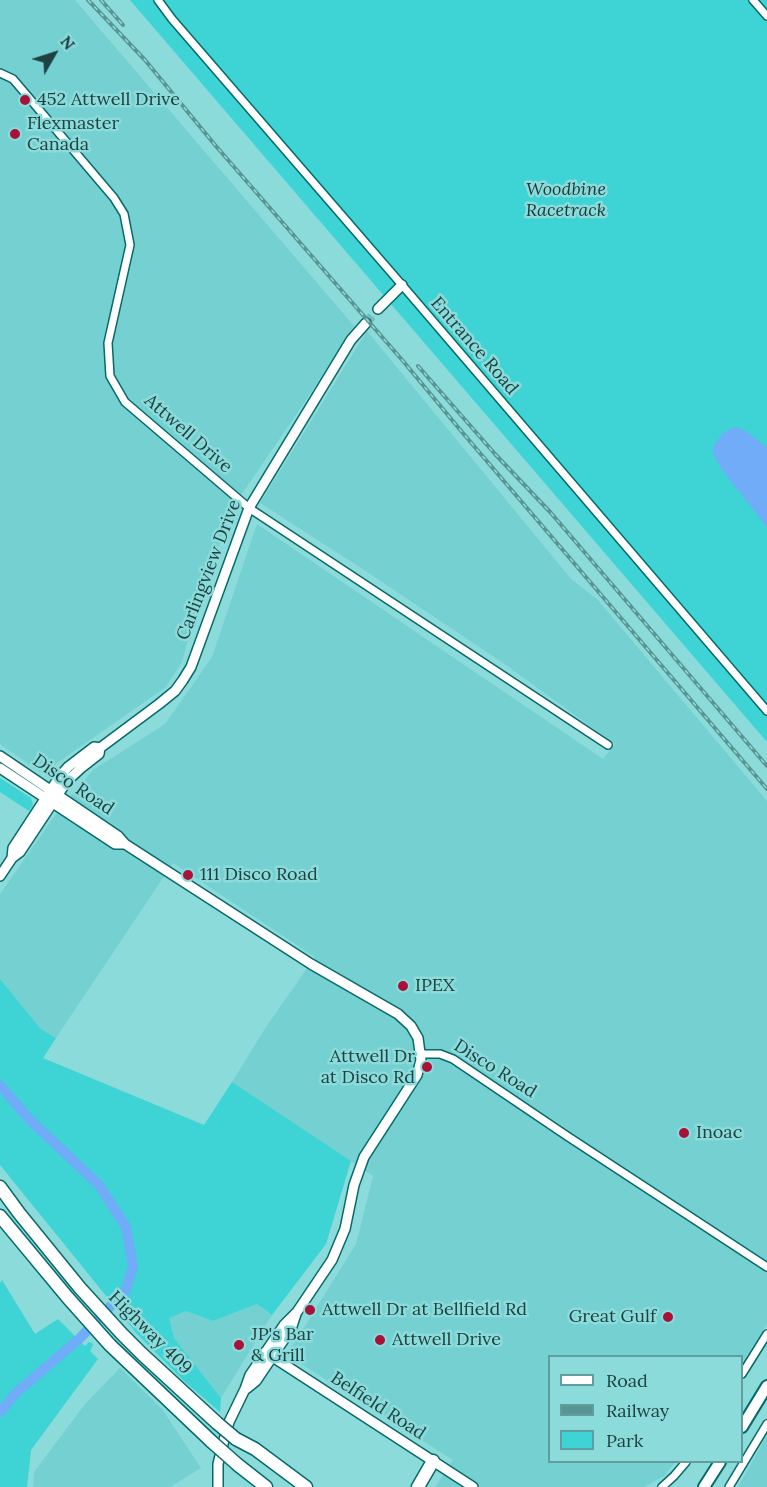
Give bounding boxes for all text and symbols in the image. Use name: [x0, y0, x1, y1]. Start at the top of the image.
north arrow: [24, 24, 84, 84]
text: N: [56, 32, 80, 54]
place label: 452 Attwell Drive: [37, 89, 180, 111]
marker: 452 Attwell Drive: [18, 93, 32, 107]
place label: Flexmaster Canada: [27, 113, 119, 156]
marker: Flexmaster Canada: [8, 127, 22, 141]
park label: Woodbine Racetrack: [526, 179, 606, 222]
street label: Entrance Road: [426, 293, 522, 399]
street label: Attwell Drive: [140, 390, 236, 478]
street label: Carlingview Drive: [172, 497, 246, 643]
street label: Disco Road: [28, 750, 118, 820]
place label: 111 Disco Road: [200, 864, 318, 886]
marker: 111 Disco Road: [181, 868, 195, 882]
place label: IPEX: [415, 975, 455, 997]
marker: IPEX: [396, 979, 410, 993]
street label: Disco Road: [450, 1035, 540, 1103]
place label: Attwell Dr at Disco Rd: [321, 1046, 415, 1088]
marker: Attwell Dr at Disco Rd: [420, 1060, 434, 1074]
place label: Inoac: [696, 1122, 742, 1144]
marker: Inoac: [677, 1126, 691, 1140]
street label: Highway 409: [104, 1287, 196, 1379]
place label: Attwell Dr at Bellfield Rd: [322, 1299, 527, 1321]
marker: Attwell Dr at Bellfield Rd: [303, 1303, 317, 1317]
place label: Great Gulf: [569, 1306, 656, 1328]
marker: Great Gulf: [661, 1310, 675, 1324]
place label: JP's Bar & Grill: [251, 1324, 314, 1366]
place label: Attwell Drive: [392, 1329, 501, 1351]
marker: Attwell Drive: [373, 1333, 387, 1347]
marker: JP's Bar & Grill: [232, 1338, 246, 1352]
legend: [548, 1355, 743, 1463]
street label: Belfield Road: [326, 1367, 430, 1445]
text: Road: [606, 1369, 648, 1392]
text: Railway: [606, 1399, 669, 1422]
text: Park: [606, 1429, 643, 1452]

